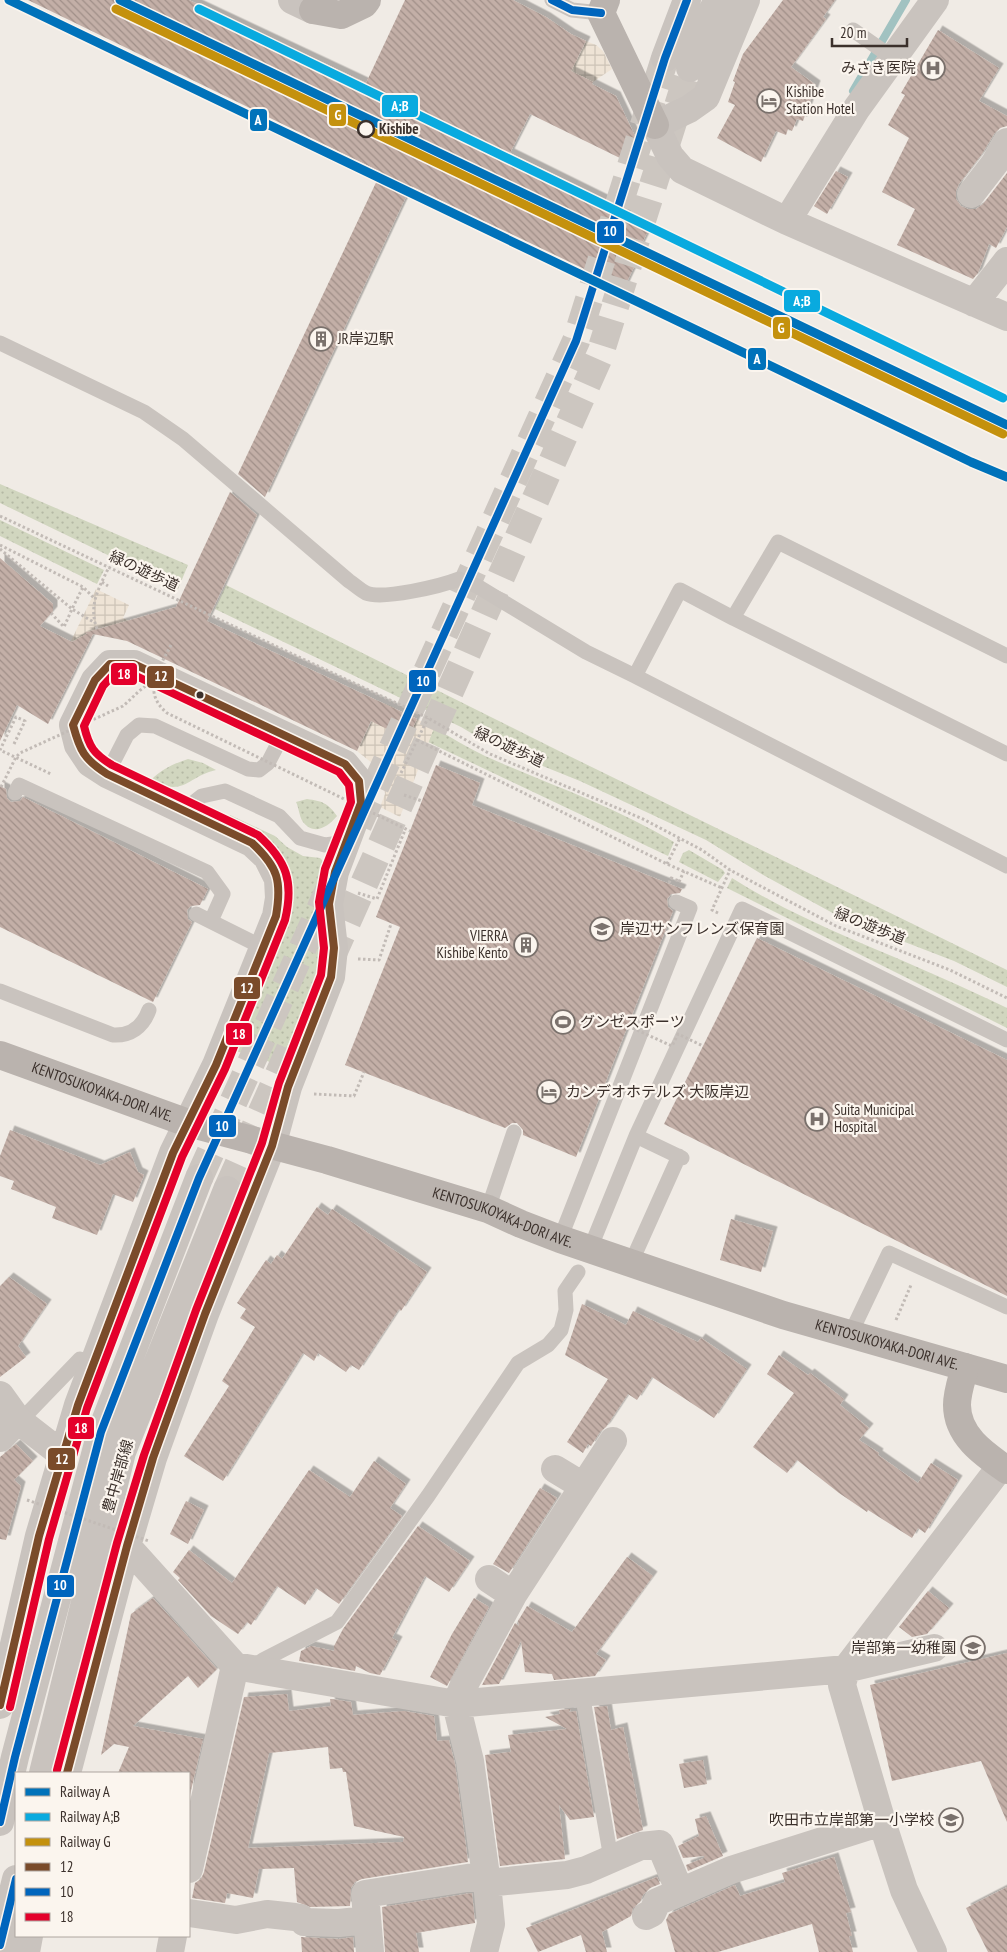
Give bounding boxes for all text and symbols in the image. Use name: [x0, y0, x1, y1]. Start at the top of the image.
scale bar: [832, 15, 907, 47]
text: 20 m: [840, 23, 866, 42]
hospital icon: みさき医院: [920, 55, 946, 81]
place label: みさき医院: [841, 58, 916, 77]
place label: Kishibe Station Hotel: [786, 82, 855, 118]
hotel icon: Kishibe Station Hotel: [756, 88, 782, 114]
line badge: A;B: [381, 94, 419, 118]
text: A;B: [390, 97, 409, 115]
line badge: G: [328, 103, 347, 127]
text: G: [334, 106, 342, 124]
line badge: A: [249, 108, 268, 132]
text: A: [253, 111, 262, 129]
place label: Kishibe: [379, 119, 419, 138]
marker: Kishibe: [357, 120, 375, 138]
line badge: 10: [596, 220, 625, 244]
text: 10: [603, 222, 617, 240]
line badge: A;B: [783, 289, 821, 313]
text: A;B: [792, 292, 811, 310]
line badge: G: [772, 316, 791, 340]
text: G: [777, 319, 785, 337]
building icon: JR岸辺駅: [308, 326, 334, 352]
place label: JR岸辺駅: [337, 329, 394, 348]
line badge: A: [747, 347, 767, 371]
text: A: [752, 350, 761, 368]
street label: 緑の遊歩道: [106, 546, 182, 595]
line badge: 18: [110, 662, 138, 686]
text: 18: [117, 665, 131, 683]
line badge: 12: [146, 665, 175, 689]
text: 12: [154, 667, 168, 685]
line badge: 10: [408, 669, 437, 693]
text: 10: [416, 672, 430, 690]
unlabelled marker: [195, 690, 205, 700]
street label: 緑の遊歩道: [471, 722, 547, 771]
street label: 緑の遊歩道: [832, 903, 909, 948]
school or university icon: 岸辺サンフレンズ保育園: [589, 916, 615, 942]
place label: 岸辺サンフレンズ保育園: [620, 919, 784, 938]
place label: VIERRA Kishibe Kento: [436, 926, 509, 962]
building icon: VIERRA Kishibe Kento: [513, 932, 539, 958]
line badge: 12: [233, 976, 261, 1000]
text: 12: [240, 979, 254, 997]
sports icon: グンゼスポーツ: [550, 1009, 576, 1035]
place label: グンゼスポーツ: [580, 1012, 685, 1031]
line badge: 18: [225, 1022, 253, 1046]
text: 18: [232, 1025, 246, 1043]
street label: KENTOSUKOYAKA-DORI AVE.: [29, 1057, 176, 1126]
hotel icon: カンデオホテルズ 大阪岸辺: [536, 1079, 562, 1105]
place label: カンデオホテルズ 大阪岸辺: [566, 1082, 749, 1101]
place label: Suita Municipal Hospital: [834, 1100, 915, 1136]
hospital icon: Suita Municipal Hospital: [804, 1106, 830, 1132]
line badge: 10: [208, 1114, 237, 1138]
text: 10: [215, 1117, 229, 1135]
street label: KENTOSUKOYAKA-DORI AVE.: [430, 1183, 576, 1252]
street label: KENTOSUKOYAKA-DORI AVE.: [813, 1315, 962, 1374]
line badge: 18: [67, 1416, 95, 1440]
text: 18: [74, 1419, 88, 1437]
street label: 豊中岸部線: [98, 1437, 137, 1515]
line badge: 12: [47, 1447, 76, 1471]
text: 12: [55, 1450, 69, 1468]
line badge: 10: [46, 1574, 75, 1598]
text: 10: [53, 1576, 67, 1594]
school or university icon: 岸部第一幼稚園: [960, 1635, 986, 1661]
place label: 岸部第一幼稚園: [851, 1638, 956, 1657]
legend: [15, 1772, 190, 1937]
text: Railway A: [60, 1782, 111, 1801]
text: Railway A;B: [60, 1807, 120, 1826]
school or university icon: 吹田市立岸部第一小学校: [938, 1807, 964, 1833]
place label: 吹田市立岸部第一小学校: [769, 1810, 934, 1829]
text: Railway G: [60, 1832, 111, 1851]
text: 12: [60, 1857, 74, 1876]
text: 10: [60, 1882, 74, 1901]
text: 18: [60, 1907, 74, 1926]

